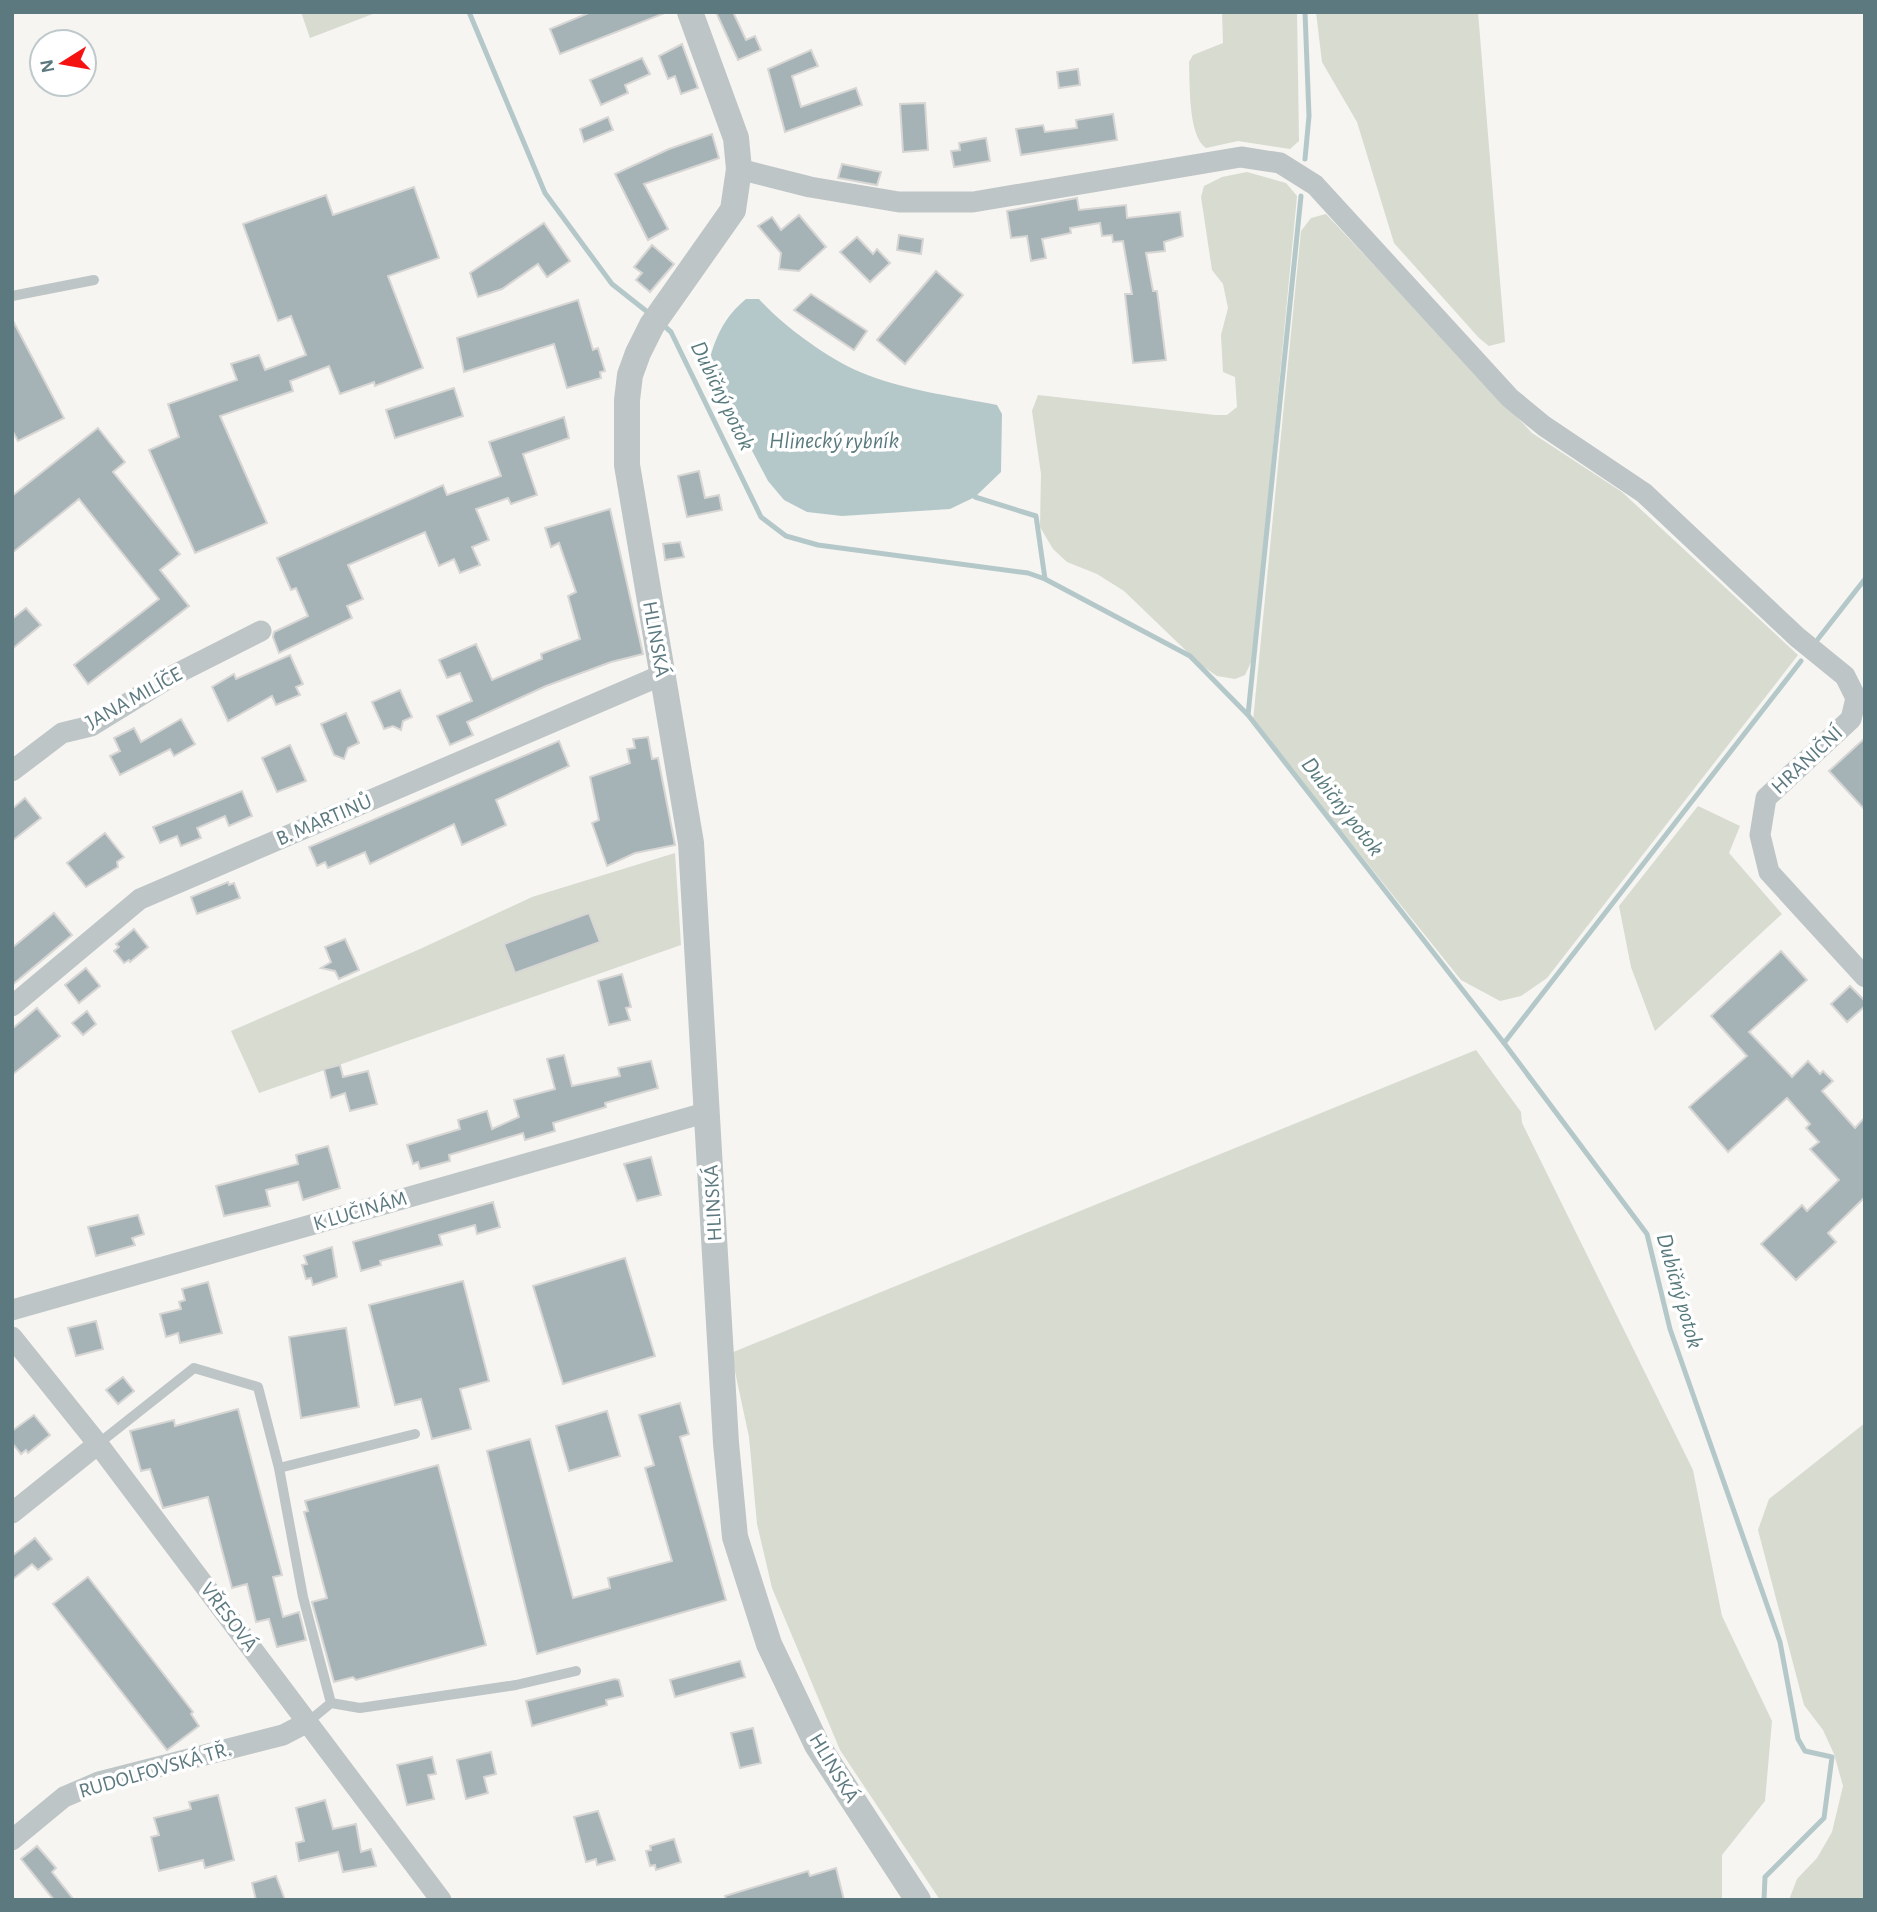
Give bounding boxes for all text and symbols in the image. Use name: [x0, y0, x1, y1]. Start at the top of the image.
north arrow: [28, 28, 98, 98]
text: N: [37, 58, 58, 74]
water label: Dubičný potok: [686, 338, 758, 455]
water label: Hlinecký rybník: [769, 430, 899, 453]
street label: HLINSKÁ: [639, 599, 675, 679]
street label: JANA MILÍČE: [82, 661, 185, 733]
street label: HRANIČNÍ: [1766, 720, 1847, 798]
water label: Dubičný potok: [1296, 753, 1388, 861]
street label: B. MARTINŮ: [272, 789, 375, 850]
street label: HLINSKÁ: [699, 1164, 725, 1242]
street label: K LUČINÁM: [310, 1186, 409, 1234]
water label: Dubičný potok: [1652, 1231, 1706, 1351]
street label: VŘESOVÁ: [197, 1578, 263, 1655]
street label: HLINSKÁ: [805, 1729, 864, 1806]
street label: RUDOLFOVSKÁ TŘ.: [76, 1736, 234, 1802]

